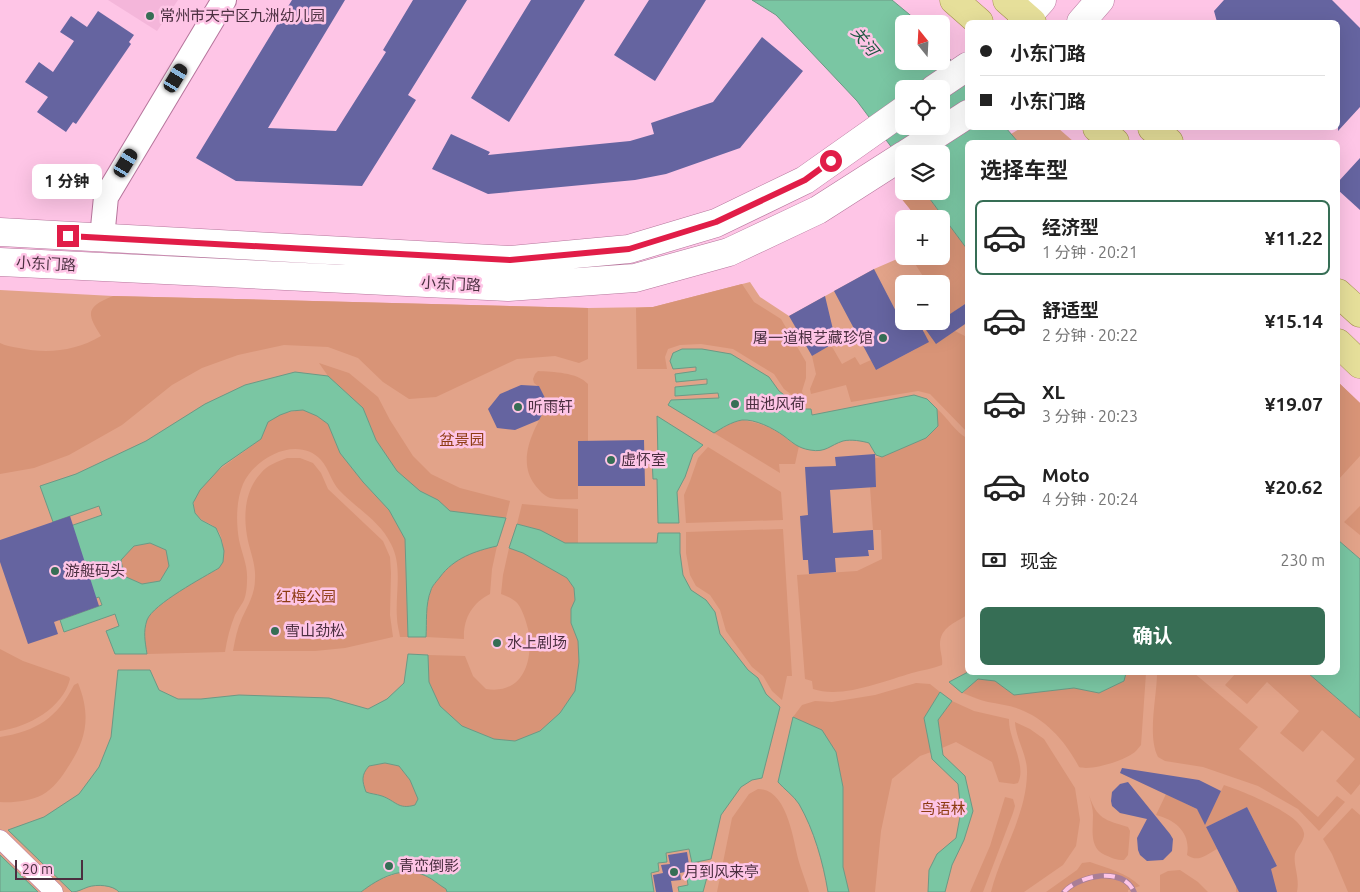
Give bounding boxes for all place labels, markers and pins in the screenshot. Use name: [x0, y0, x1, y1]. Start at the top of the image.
place label: 常州市天宁区九洲幼儿园: [160, 7, 325, 24]
marker: 常州市天宁区九洲幼儿园: [144, 10, 156, 22]
place label: 屠一道根艺藏珍馆: [753, 329, 873, 346]
marker: 屠一道根艺藏珍馆: [877, 332, 889, 344]
place label: 曲池风荷: [745, 395, 805, 412]
place label: 听雨轩: [528, 398, 573, 415]
marker: 曲池风荷: [729, 398, 741, 410]
marker: 听雨轩: [512, 401, 524, 413]
place label: 虚怀室: [621, 451, 666, 468]
marker: 虚怀室: [605, 454, 617, 466]
place label: 游艇码头: [65, 562, 125, 579]
marker: 游艇码头: [49, 565, 61, 577]
place label: 雪山劲松: [285, 622, 345, 639]
marker: 雪山劲松: [269, 625, 281, 637]
place label: 水上剧场: [507, 634, 567, 651]
marker: 水上剧场: [491, 637, 503, 649]
place label: 青峦倒影: [399, 857, 459, 874]
marker: 青峦倒影: [383, 860, 395, 872]
place label: 月到风来亭: [684, 863, 759, 880]
marker: 月到风来亭: [668, 866, 680, 878]

